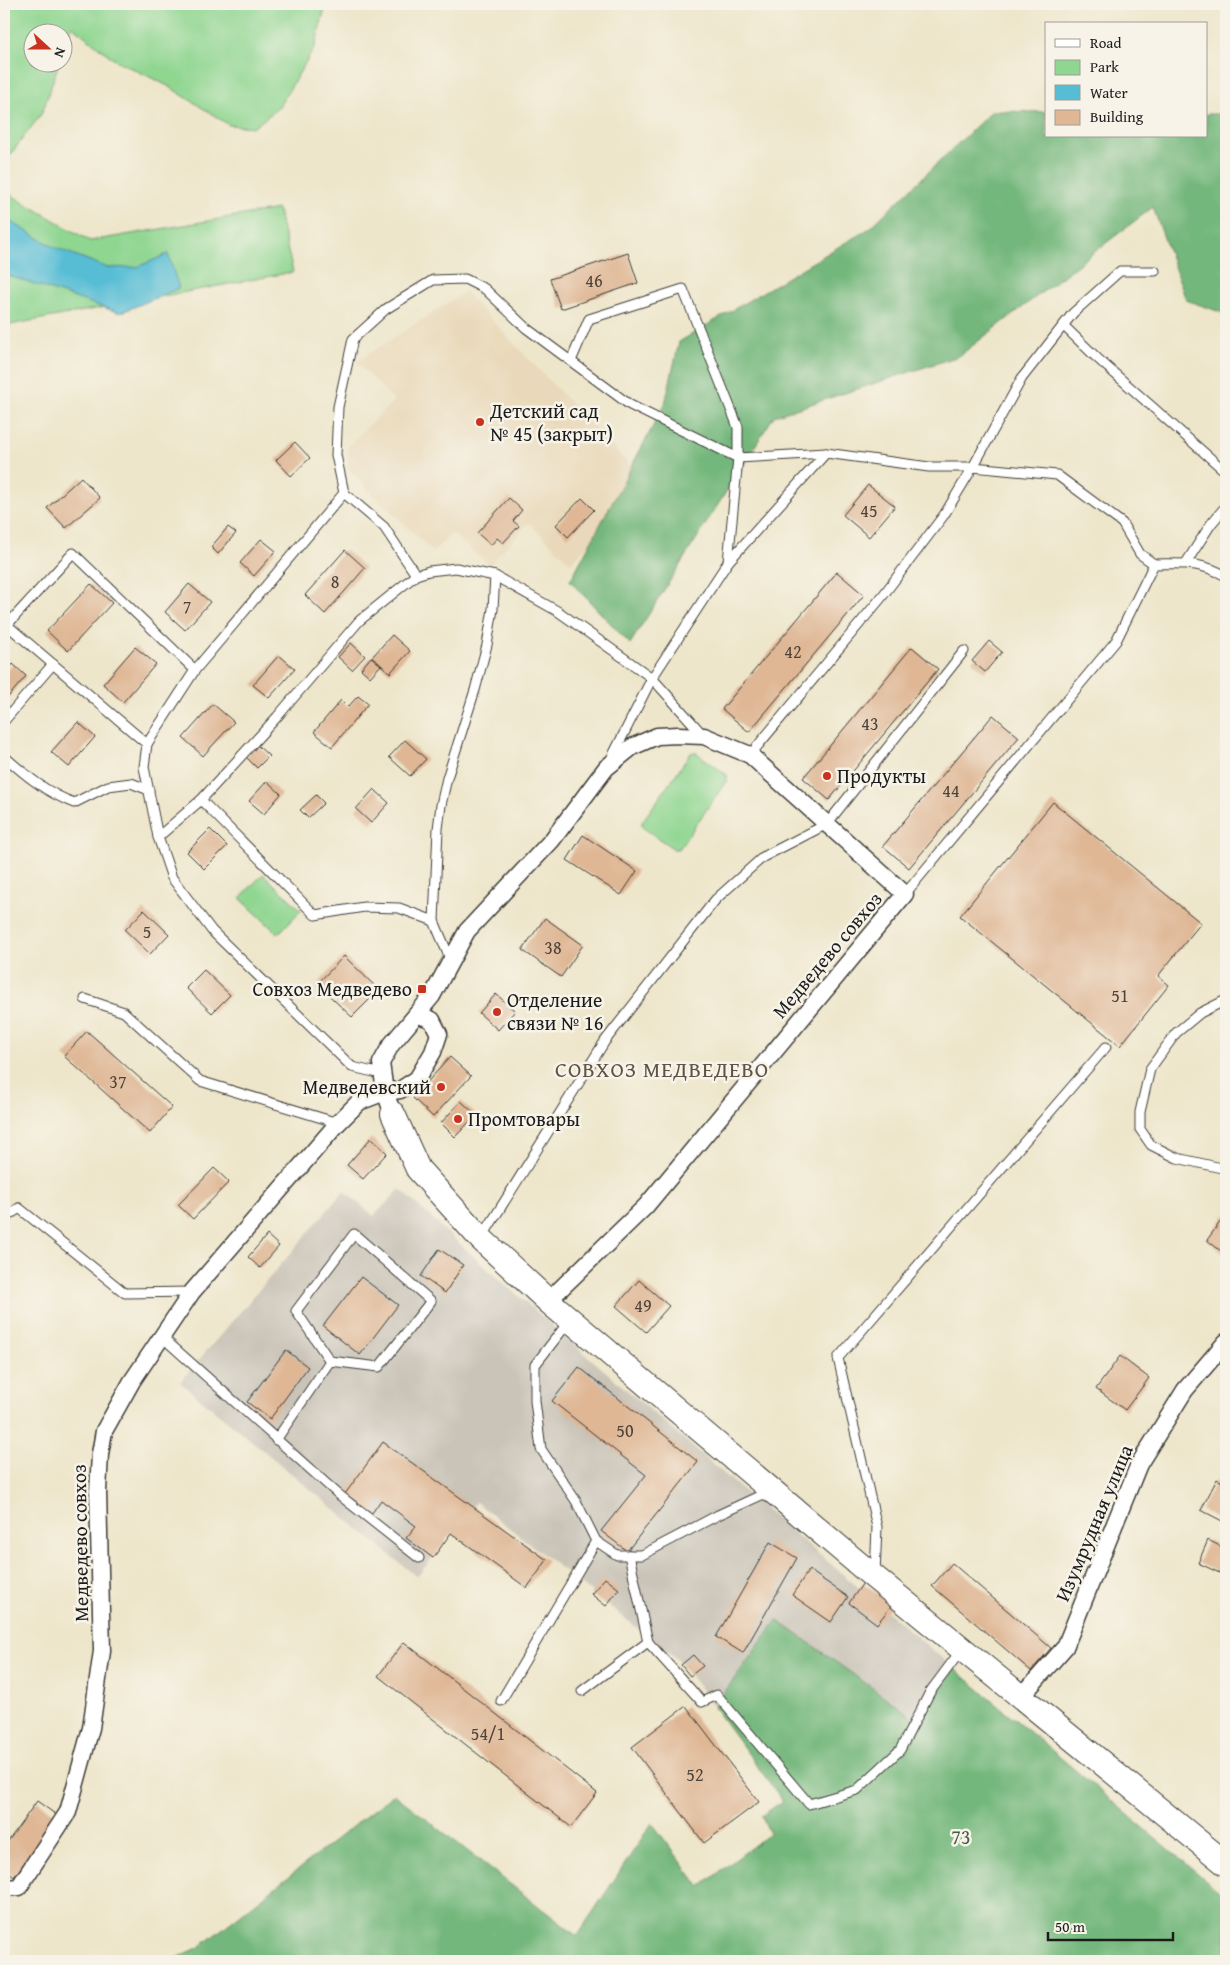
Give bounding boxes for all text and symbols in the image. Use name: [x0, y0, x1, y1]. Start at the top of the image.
north arrow: [22, 22, 72, 72]
legend: [1045, 22, 1208, 138]
text: Road: [1090, 32, 1121, 53]
text: N: [49, 45, 71, 61]
text: Park: [1090, 56, 1119, 77]
text: Water: [1090, 82, 1128, 103]
text: Building: [1090, 106, 1144, 127]
house number: 46: [585, 267, 603, 294]
place label: Детский сад № 45 (закрыт): [489, 396, 613, 448]
marker: Детский сад № 45 (закрыт): [474, 416, 486, 428]
house number: 45: [860, 497, 878, 524]
house number: 8: [331, 568, 339, 595]
house number: 7: [183, 593, 191, 620]
house number: 42: [784, 638, 802, 665]
house number: 43: [861, 710, 879, 737]
place label: Продукты: [837, 761, 926, 790]
marker: Продукты: [821, 770, 833, 782]
house number: 44: [942, 777, 960, 804]
street label: Медведево совхоз: [765, 885, 888, 1024]
house number: 5: [143, 918, 151, 945]
house number: 38: [544, 934, 562, 961]
place label: Совхоз Медведево: [252, 974, 412, 1003]
house number: 51: [1111, 982, 1129, 1009]
marker: Совхоз Медведево: [416, 983, 428, 995]
place label: Отделение связи № 16: [507, 985, 603, 1037]
marker: Отделение связи № 16: [491, 1006, 503, 1018]
district label: СОВХОЗ МЕДВЕДЕВО: [555, 1053, 769, 1085]
house number: 37: [109, 1068, 127, 1095]
place label: Медведевский: [303, 1072, 431, 1101]
marker: Медведевский: [435, 1081, 447, 1093]
place label: Промтовары: [468, 1104, 580, 1133]
marker: Промтовары: [452, 1113, 464, 1125]
house number: 49: [634, 1292, 652, 1319]
house number: 50: [616, 1417, 634, 1444]
street label: Изумрудная улица: [1047, 1439, 1140, 1606]
street label: Медведево совхоз: [64, 1464, 95, 1622]
house number: 54/1: [471, 1720, 505, 1747]
house number: 52: [686, 1761, 704, 1788]
park label: 73: [951, 1822, 971, 1851]
scale bar: [1048, 1910, 1172, 1942]
text: 50 m: [1055, 1916, 1086, 1937]

